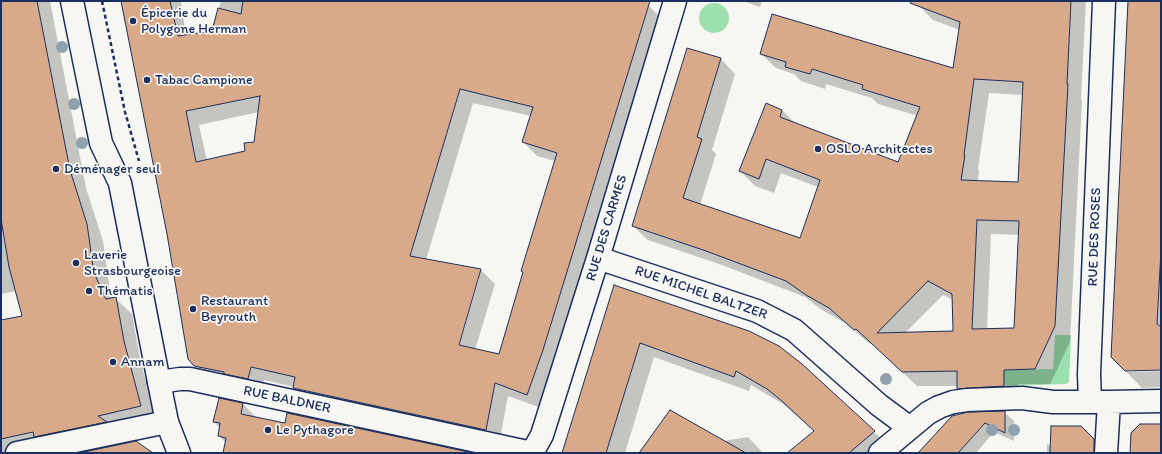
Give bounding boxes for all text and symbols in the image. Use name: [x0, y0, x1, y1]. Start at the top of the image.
place label: Épicerie du Polygone Herman: [141, 5, 246, 38]
marker: Épicerie du Polygone Herman: [128, 16, 138, 26]
place label: Tabac Campione: [155, 72, 253, 88]
marker: Tabac Campione: [142, 75, 152, 85]
place label: OSLO Architectes: [826, 141, 933, 157]
marker: OSLO Architectes: [813, 144, 823, 154]
place label: Déménager seul: [64, 161, 160, 177]
marker: Déménager seul: [51, 164, 61, 174]
street label: RUE DES CARMES: [583, 173, 631, 283]
street label: RUE DES ROSES: [1085, 187, 1105, 287]
place label: Laverie Strasbourgeoise: [84, 247, 181, 280]
marker: Laverie Strasbourgeoise: [71, 258, 81, 268]
street label: RUE MICHEL BALTZER: [633, 262, 769, 324]
place label: Thématis: [97, 283, 153, 299]
marker: Thématis: [84, 286, 94, 296]
place label: Restaurant Beyrouth: [201, 293, 268, 326]
marker: Restaurant Beyrouth: [188, 304, 198, 314]
place label: Annam: [121, 354, 164, 370]
marker: Annam: [108, 357, 118, 367]
street label: RUE BALDNER: [242, 383, 332, 417]
place label: Le Pythagore: [276, 422, 354, 438]
marker: Le Pythagore: [263, 425, 273, 435]

